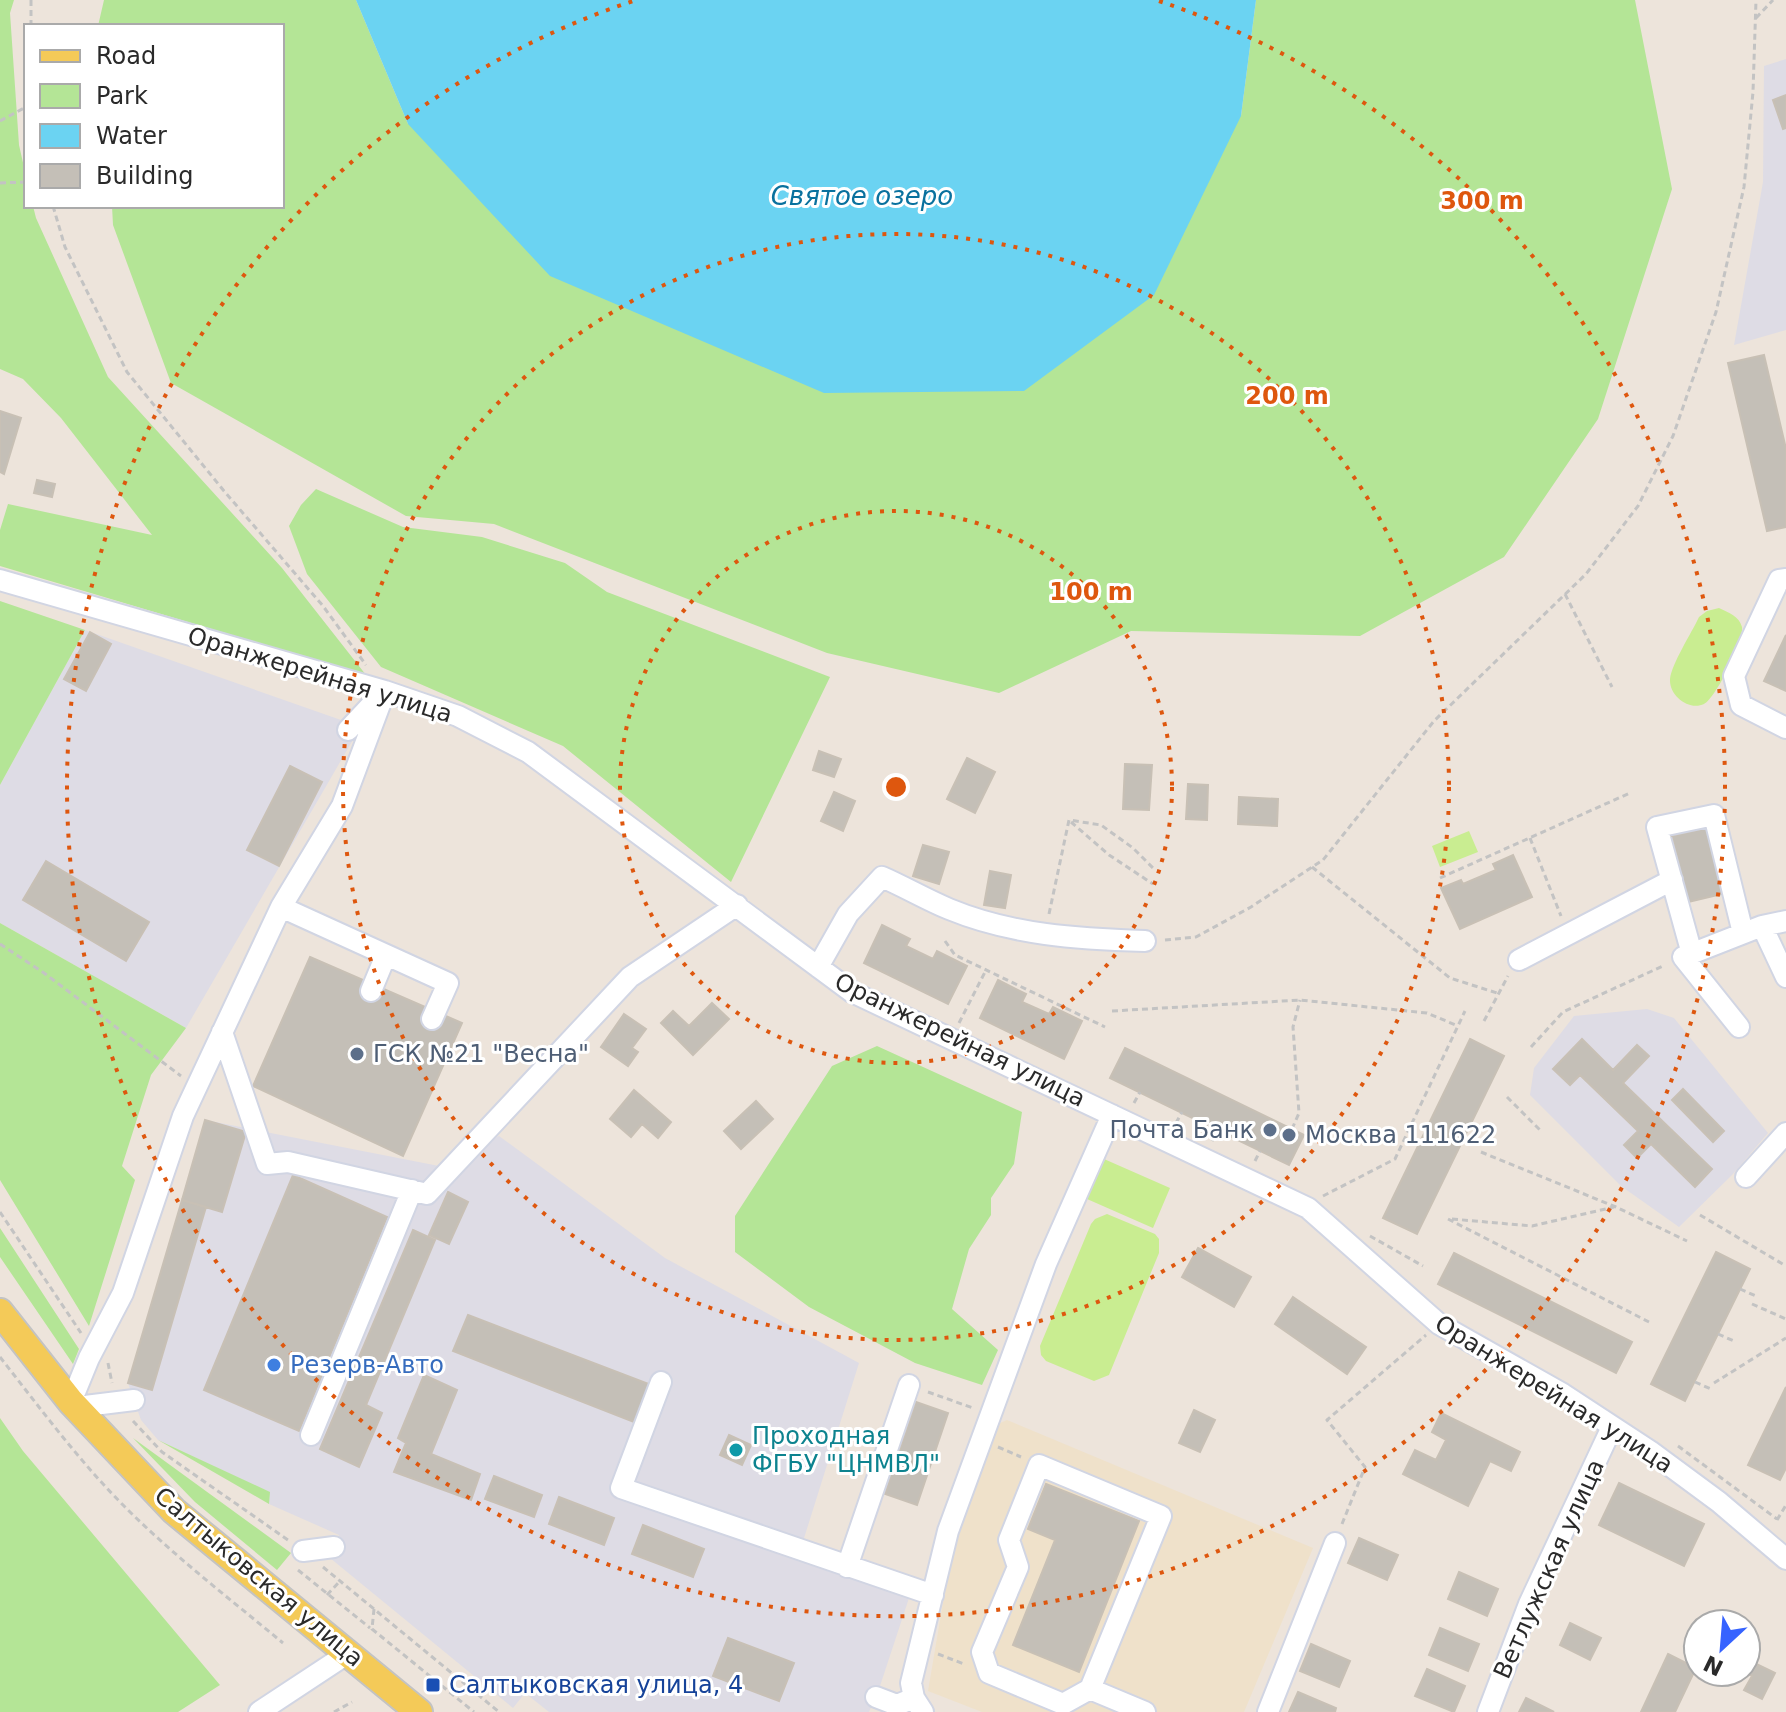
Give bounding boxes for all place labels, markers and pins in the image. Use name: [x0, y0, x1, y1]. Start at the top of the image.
centre of rings: [882, 773, 910, 801]
place label: ГСК №21 "Весна": [373, 1040, 589, 1068]
marker: ГСК №21 "Весна": [348, 1045, 366, 1063]
place label: Почта Банк: [1109, 1116, 1254, 1144]
marker: Почта Банк: [1261, 1121, 1279, 1139]
place label: Москва 111622: [1305, 1121, 1496, 1149]
marker: Москва 111622: [1280, 1126, 1298, 1144]
place label: Резерв-Авто: [290, 1351, 444, 1379]
marker: Резерв-Авто: [265, 1356, 283, 1374]
place label: Проходная ФГБУ "ЦНМВЛ": [752, 1422, 940, 1478]
marker: Проходная ФГБУ "ЦНМВЛ": [727, 1441, 745, 1459]
place label: Салтыковская улица, 4: [449, 1671, 743, 1699]
marker: Салтыковская улица, 4: [424, 1676, 442, 1694]

